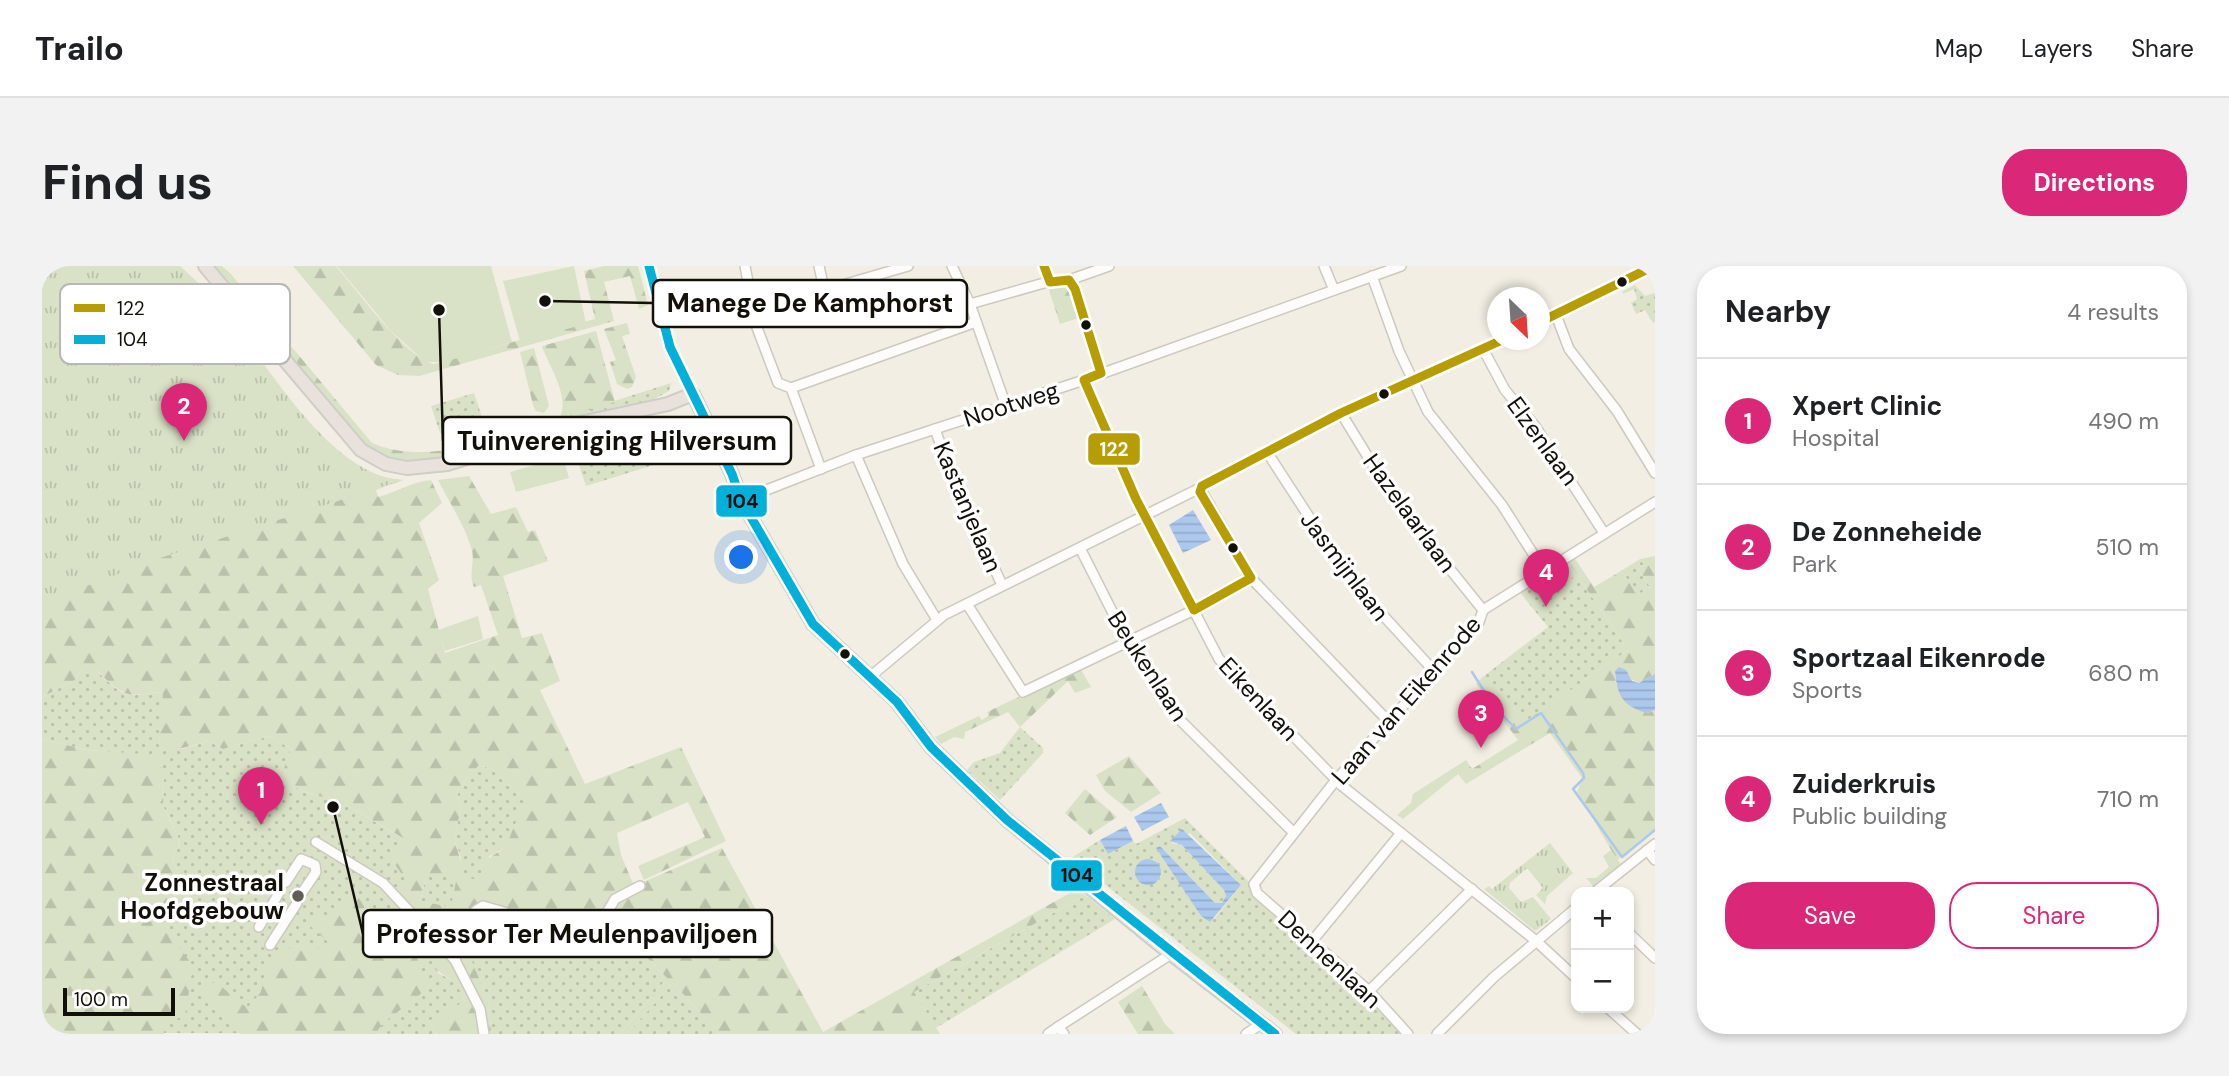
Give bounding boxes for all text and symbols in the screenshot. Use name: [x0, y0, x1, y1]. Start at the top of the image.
text: Trailo: [35, 27, 124, 70]
text: Map: [1935, 33, 1983, 64]
text: Layers: [2021, 33, 2093, 64]
text: Share: [2131, 33, 2194, 64]
button: Directions: [2002, 149, 2187, 216]
text: Find us: [42, 150, 213, 214]
unlabelled marker: [1615, 275, 1629, 289]
callout: Manege De Kamphorst: [653, 280, 967, 327]
legend: [60, 284, 290, 364]
text: Manege De Kamphorst: [667, 286, 953, 320]
north arrow: [1487, 287, 1550, 350]
text: Nearby: [1725, 292, 1831, 331]
text: 122: [117, 296, 145, 321]
text: 4 results: [2067, 297, 2159, 327]
unlabelled marker: [1079, 318, 1093, 332]
text: 104: [117, 327, 147, 352]
street label: Nootweg: [959, 374, 1063, 434]
pin: 2: [161, 383, 207, 441]
unlabelled marker: [1377, 387, 1391, 401]
text: Xpert Clinic: [1792, 389, 1942, 423]
street label: Elzenlaan: [1500, 390, 1586, 492]
text: 1: [1744, 406, 1752, 436]
text: 490 m: [2088, 406, 2159, 436]
callout: Tuinvereniging Hilversum: [443, 417, 791, 464]
text: Hospital: [1792, 423, 1879, 453]
text: Tuinvereniging Hilversum: [457, 424, 777, 458]
line badge: 122: [1087, 432, 1141, 466]
street label: Kastanjelaan: [927, 437, 1009, 577]
text: 122: [1100, 437, 1128, 462]
street label: Hazelaarlaan: [1356, 447, 1464, 579]
line badge: 104: [715, 484, 768, 518]
text: 104: [726, 489, 758, 514]
street label: Jasmijnlaan: [1294, 505, 1396, 627]
text: De Zonneheide: [1792, 515, 1982, 549]
text: 2: [1741, 532, 1755, 562]
text: 510 m: [2095, 532, 2159, 562]
your location: [724, 540, 758, 574]
unlabelled marker: [1226, 541, 1240, 555]
pin: 4: [1523, 549, 1569, 607]
text: Park: [1792, 549, 1837, 579]
street label: Beukenlaan: [1101, 605, 1195, 727]
street label: Laan van Eikenrode: [1324, 609, 1488, 791]
text: Sportzaal Eikenrode: [1792, 641, 2046, 675]
unlabelled marker: [838, 647, 852, 661]
street label: Eikenlaan: [1212, 651, 1306, 747]
text: 3: [1741, 658, 1755, 688]
text: 680 m: [2088, 658, 2159, 688]
text: Sports: [1792, 675, 1862, 705]
pin: 3: [1458, 690, 1504, 748]
pin: 1: [238, 767, 284, 825]
text: Zuiderkruis: [1792, 767, 1936, 801]
text: 4: [1741, 784, 1755, 814]
text: 710 m: [2097, 784, 2159, 814]
text: Public building: [1792, 801, 1947, 831]
line badge: 104: [1050, 859, 1103, 892]
text: 104: [1061, 863, 1093, 888]
place label: Zonnestraal Hoofdgebouw: [120, 867, 284, 926]
button: Save: [1725, 882, 1935, 949]
button: Share: [1949, 882, 2159, 949]
map controls: [1571, 887, 1634, 1013]
button: +: [1571, 887, 1634, 950]
marker: Zonnestraal Hoofdgebouw: [290, 888, 306, 904]
street label: Dennenlaan: [1272, 903, 1388, 1015]
callout: Professor Ter Meulenpaviljoen: [363, 910, 772, 957]
text: Professor Ter Meulenpaviljoen: [376, 917, 758, 951]
button: −: [1571, 950, 1634, 1013]
scale bar: [63, 985, 175, 1017]
text: 100 m: [74, 987, 128, 1012]

